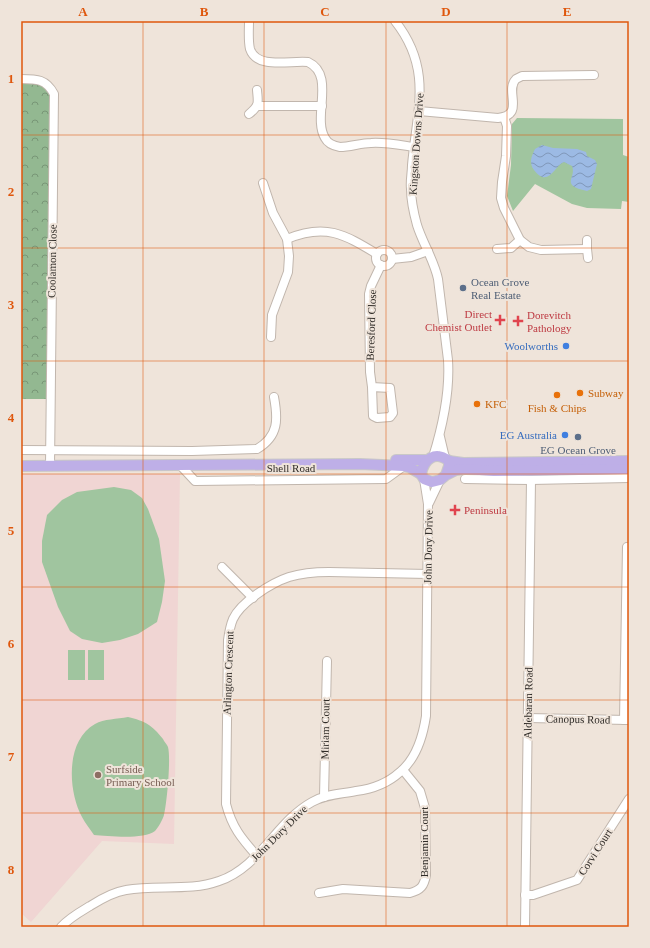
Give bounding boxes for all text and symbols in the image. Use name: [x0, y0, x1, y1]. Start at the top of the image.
text: A: [78, 4, 88, 19]
text: B: [200, 4, 209, 19]
text: C: [320, 4, 330, 19]
text: D: [441, 4, 451, 19]
text: E: [563, 4, 571, 19]
text: 1: [8, 71, 14, 86]
street label: Kingston Downs Drive: [406, 93, 426, 195]
text: 2: [8, 184, 14, 199]
street label: Coolamon Close: [45, 224, 59, 298]
place label: Ocean Grove Real Estate: [471, 276, 529, 301]
marker: Ocean Grove Real Estate: [458, 283, 468, 293]
street label: Beresford Close: [364, 289, 378, 361]
text: 3: [8, 297, 15, 312]
place label: Direct Chemist Outlet: [425, 308, 492, 333]
place label: Dorevitch Pathology: [527, 309, 572, 334]
marker: Direct Chemist Outlet: [495, 315, 505, 325]
marker: Dorevitch Pathology: [512, 315, 524, 327]
place label: Woolworths: [504, 340, 558, 352]
marker: Woolworths: [561, 341, 571, 351]
place label: Subway: [588, 387, 624, 399]
marker: Subway: [575, 388, 585, 398]
marker: Fish & Chips: [552, 390, 562, 400]
place label: KFC: [485, 398, 506, 410]
marker: KFC: [472, 399, 482, 409]
place label: Fish & Chips: [528, 402, 586, 414]
text: 4: [8, 410, 15, 425]
place label: EG Australia: [500, 429, 557, 441]
marker: EG Australia: [560, 430, 570, 440]
marker: EG Ocean Grove: [573, 432, 583, 442]
place label: EG Ocean Grove: [540, 444, 616, 456]
street label: Shell Road: [267, 462, 316, 474]
marker: Peninsula: [449, 504, 461, 516]
place label: Peninsula: [464, 504, 507, 516]
street label: John Dory Drive: [421, 510, 435, 584]
text: 5: [8, 523, 15, 538]
street label: Arlington Crescent: [221, 631, 235, 715]
text: 6: [8, 636, 15, 651]
street label: Aldebaran Road: [521, 667, 535, 739]
street label: Miriam Court: [318, 698, 332, 760]
street label: Canopus Road: [546, 712, 611, 726]
text: 7: [8, 749, 15, 764]
place label: Surfside Primary School: [106, 763, 175, 788]
marker: Surfside Primary School: [93, 770, 103, 780]
street label: John Dory Drive: [249, 803, 309, 863]
street label: Benjamin Court: [418, 807, 430, 877]
street label: Corvi Court: [576, 827, 614, 877]
text: 8: [8, 862, 15, 877]

